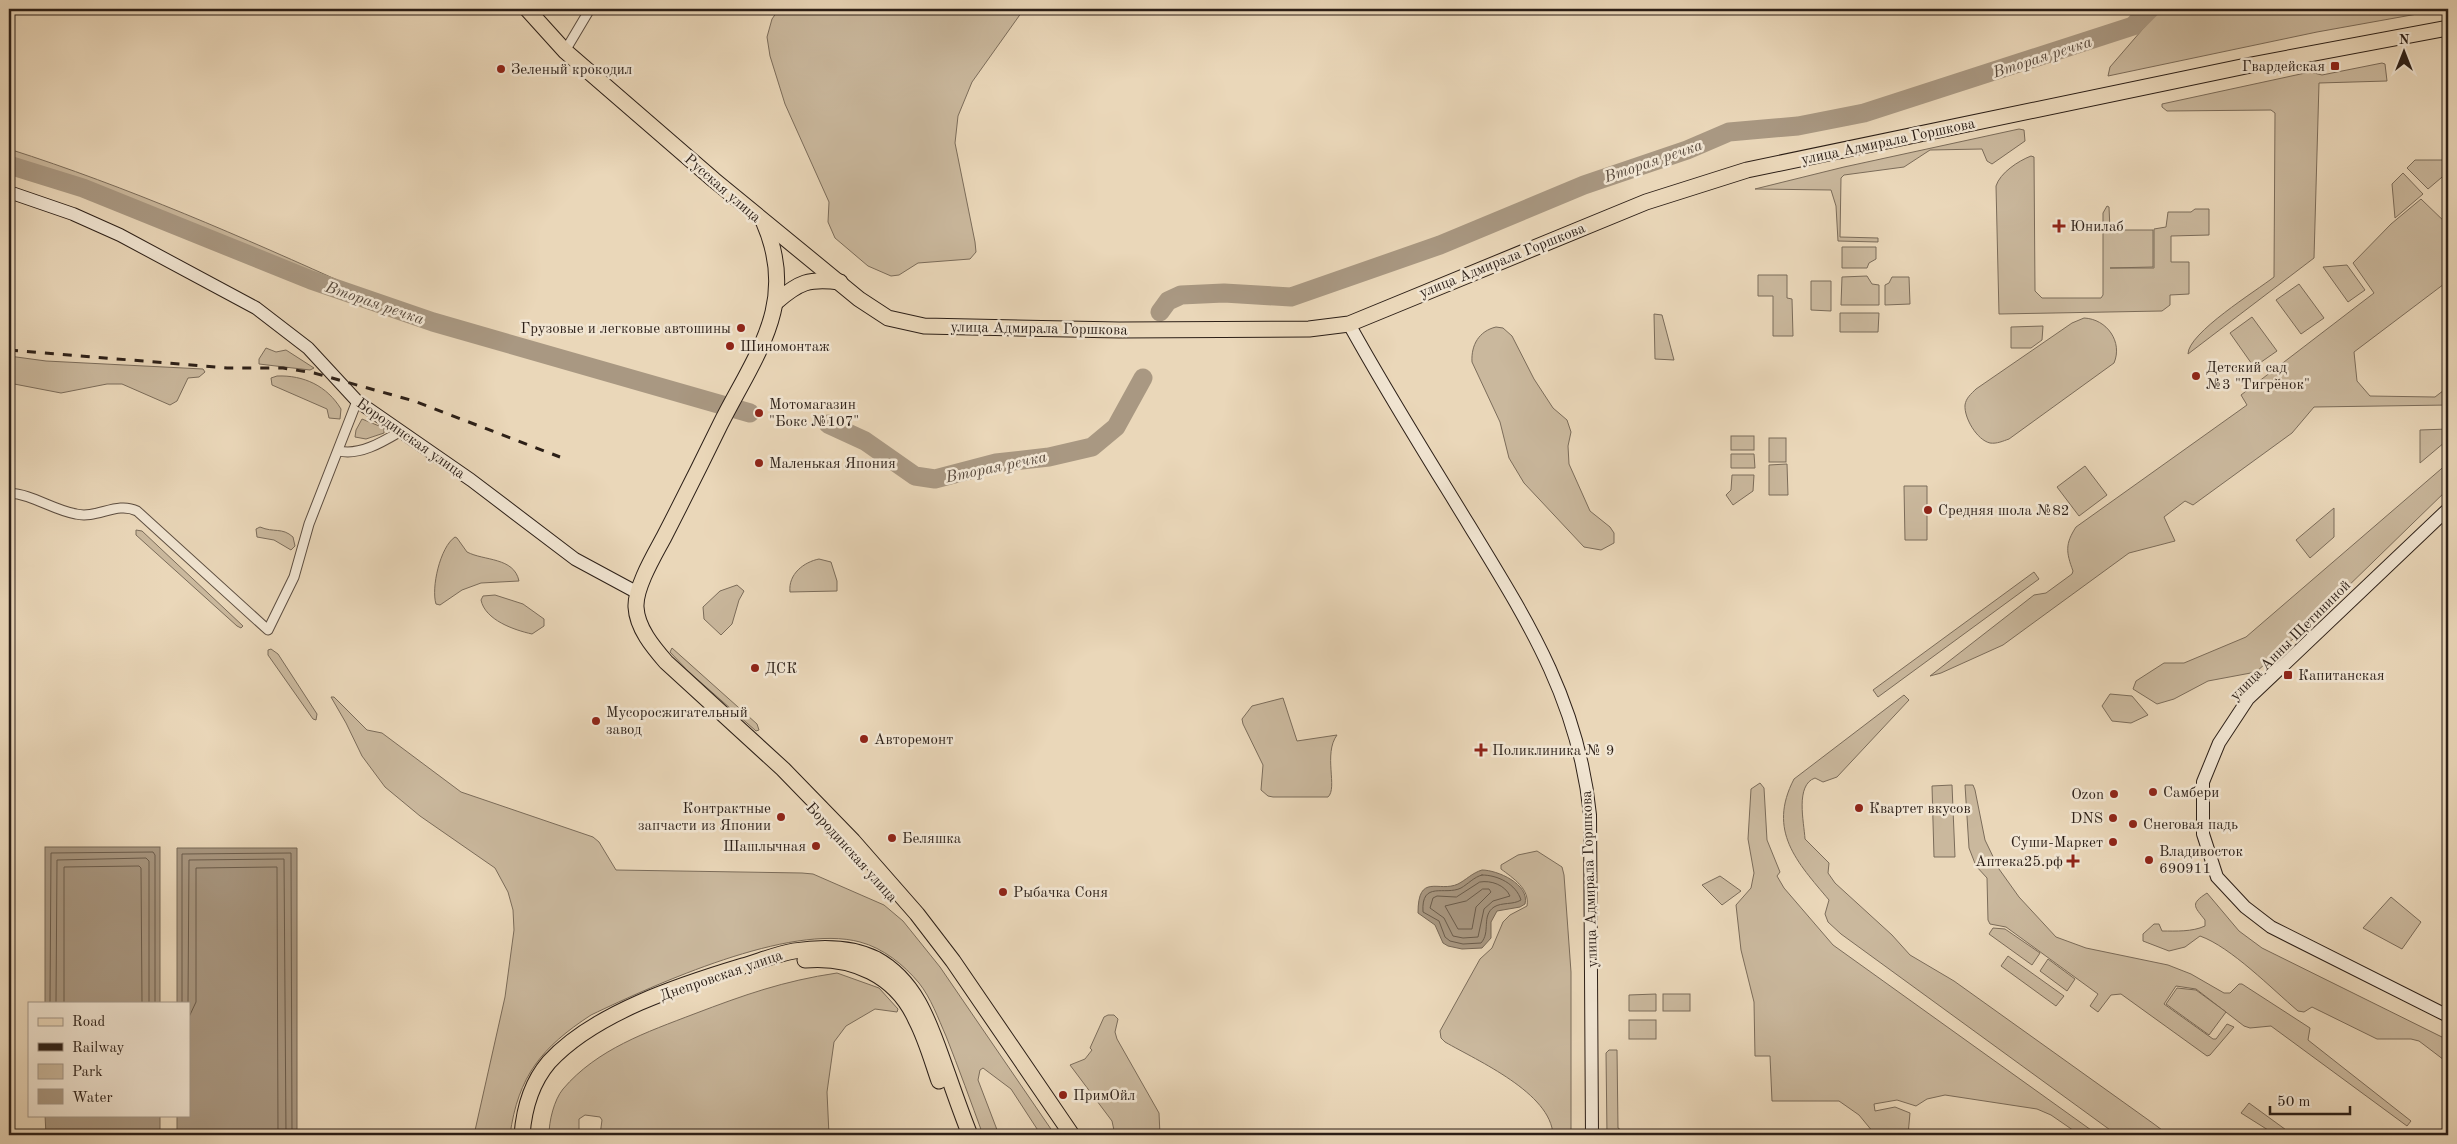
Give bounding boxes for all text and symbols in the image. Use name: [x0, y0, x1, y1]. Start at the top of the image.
north arrow: [2380, 28, 2430, 78]
text: N: [2399, 33, 2410, 47]
water label: Вторая речка: [1990, 34, 2094, 82]
place label: Гвардейская: [2242, 60, 2325, 75]
marker: Гвардейская: [2329, 60, 2341, 72]
marker: Зеленый крокодил: [495, 63, 507, 75]
place label: Зеленый крокодил: [511, 63, 632, 78]
street label: улица Адмирала Горшкова: [1800, 117, 1977, 168]
water label: Вторая речка: [1601, 137, 1705, 187]
street label: Русская улица: [681, 152, 764, 227]
marker: Юнилаб: [2052, 219, 2066, 233]
place label: Юнилаб: [2070, 220, 2124, 235]
street label: улица Адмирала Горшкова: [1418, 221, 1588, 302]
water label: Вторая речка: [322, 279, 426, 328]
street label: улица Адмирала Горшкова: [950, 320, 1128, 339]
place label: Грузовые и легковые автошины: [521, 322, 731, 337]
marker: Грузовые и легковые автошины: [735, 322, 747, 334]
marker: Шиномонтаж: [724, 340, 736, 352]
place label: Шиномонтаж: [740, 340, 830, 355]
place label: Детский сад №3 "Тигрёнок": [2206, 361, 2310, 393]
marker: Детский сад №3 "Тигрёнок": [2190, 370, 2202, 382]
street label: Бородинская улица: [353, 396, 467, 483]
place label: Мотомагазин "Бокс №107": [769, 398, 859, 430]
marker: Мотомагазин "Бокс №107": [753, 407, 765, 419]
water label: Вторая речка: [943, 449, 1049, 487]
marker: Маленькая Япония: [753, 457, 765, 469]
place label: Маленькая Япония: [769, 457, 896, 472]
marker: Средняя шола №82: [1922, 504, 1934, 516]
place label: Средняя шола №82: [1938, 504, 2070, 519]
street label: улица Анны Щетининой: [2228, 578, 2354, 704]
marker: ДСК: [749, 662, 761, 674]
place label: ДСК: [765, 662, 797, 677]
marker: Капитанская: [2282, 669, 2294, 681]
place label: Капитанская: [2298, 669, 2385, 684]
place label: Мусоросжигательный завод: [606, 706, 748, 738]
marker: Мусоросжигательный завод: [590, 715, 602, 727]
marker: Авторемонт: [858, 733, 870, 745]
place label: Авторемонт: [874, 733, 953, 748]
marker: Поликлиника № 9: [1474, 743, 1488, 757]
place label: Поликлиника № 9: [1492, 744, 1614, 759]
marker: Самбери: [2147, 786, 2159, 798]
place label: Самбери: [2163, 786, 2219, 801]
place label: Ozon: [2071, 788, 2104, 803]
marker: Ozon: [2108, 788, 2120, 800]
street label: улица Адмирала Горшкова: [1580, 789, 1601, 968]
street label: Бородинская улица: [802, 800, 900, 906]
place label: Контрактные запчасти из Японии: [638, 802, 771, 834]
marker: Квартет вкусов: [1853, 802, 1865, 814]
place label: Квартет вкусов: [1869, 802, 1971, 817]
marker: Контрактные запчасти из Японии: [775, 811, 787, 823]
place label: DNS: [2070, 812, 2103, 827]
marker: DNS: [2107, 812, 2119, 824]
marker: Снеговая падь: [2127, 818, 2139, 830]
place label: Снеговая падь: [2143, 818, 2238, 833]
marker: Беляшка: [886, 832, 898, 844]
place label: Беляшка: [902, 832, 962, 847]
place label: Суши-Маркет: [2011, 836, 2103, 851]
marker: Суши-Маркет: [2107, 836, 2119, 848]
place label: Шашлычная: [723, 840, 806, 855]
marker: Шашлычная: [810, 840, 822, 852]
place label: Владивосток 690911: [2159, 845, 2243, 877]
marker: Владивосток 690911: [2143, 854, 2155, 866]
place label: Аптека25.рф: [1975, 855, 2063, 870]
marker: Аптека25.рф: [2067, 855, 2079, 867]
marker: Рыбачка Соня: [997, 886, 1009, 898]
place label: Рыбачка Соня: [1013, 886, 1108, 901]
street label: Днепровская улица: [658, 948, 785, 1004]
legend: [28, 1002, 190, 1116]
text: Road: [72, 1015, 106, 1030]
text: Railway: [72, 1041, 125, 1056]
text: Park: [72, 1065, 103, 1080]
scale bar: [2270, 1084, 2350, 1116]
marker: ПримОйл: [1057, 1089, 1069, 1101]
place label: ПримОйл: [1073, 1089, 1135, 1104]
text: Water: [72, 1091, 113, 1106]
text: 50 m: [2277, 1095, 2311, 1110]

